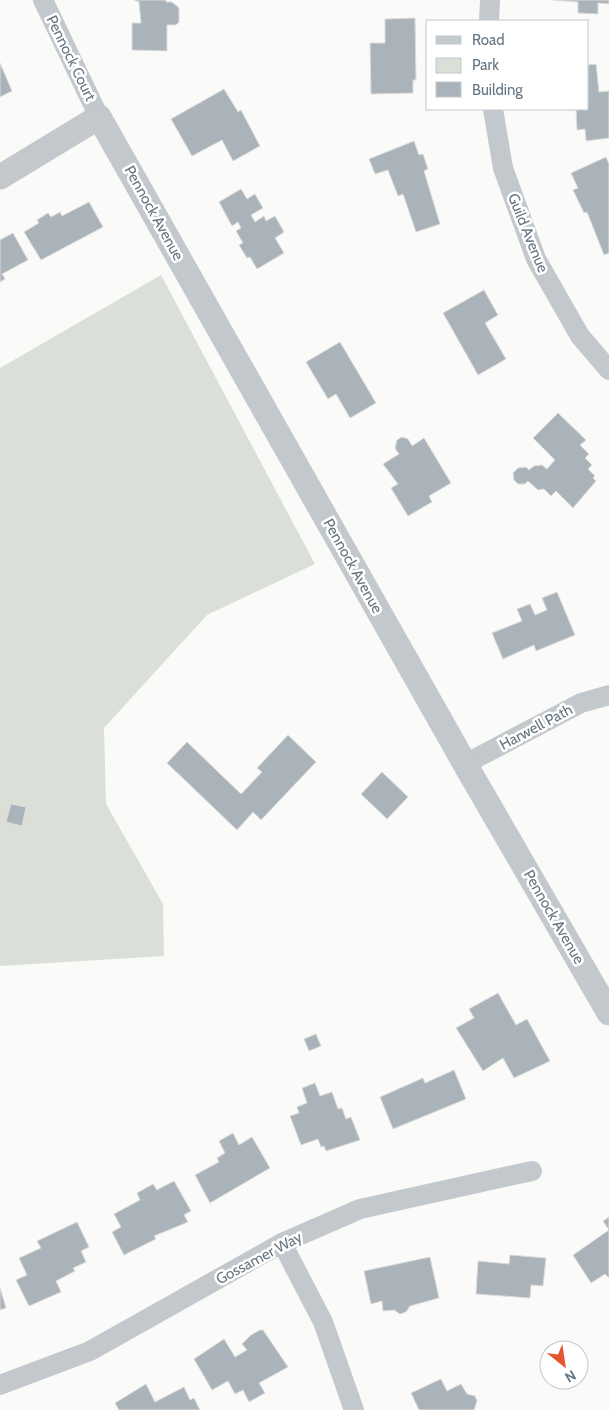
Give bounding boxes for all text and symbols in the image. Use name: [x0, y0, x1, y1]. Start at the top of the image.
street label: Pennock Court: [43, 12, 99, 104]
legend: [426, 20, 589, 110]
text: Road: [472, 31, 505, 49]
text: Park: [472, 56, 499, 74]
text: Building: [472, 81, 523, 99]
street label: Pennock Avenue: [121, 162, 188, 264]
street label: Guild Avenue: [504, 191, 552, 275]
street label: Pennock Avenue: [320, 515, 387, 617]
street label: Harwell Path: [496, 700, 576, 754]
street label: Pennock Avenue: [520, 867, 588, 967]
street label: Gossamer Way: [213, 1228, 305, 1288]
north arrow: [539, 1340, 589, 1390]
text: N: [562, 1366, 579, 1387]

